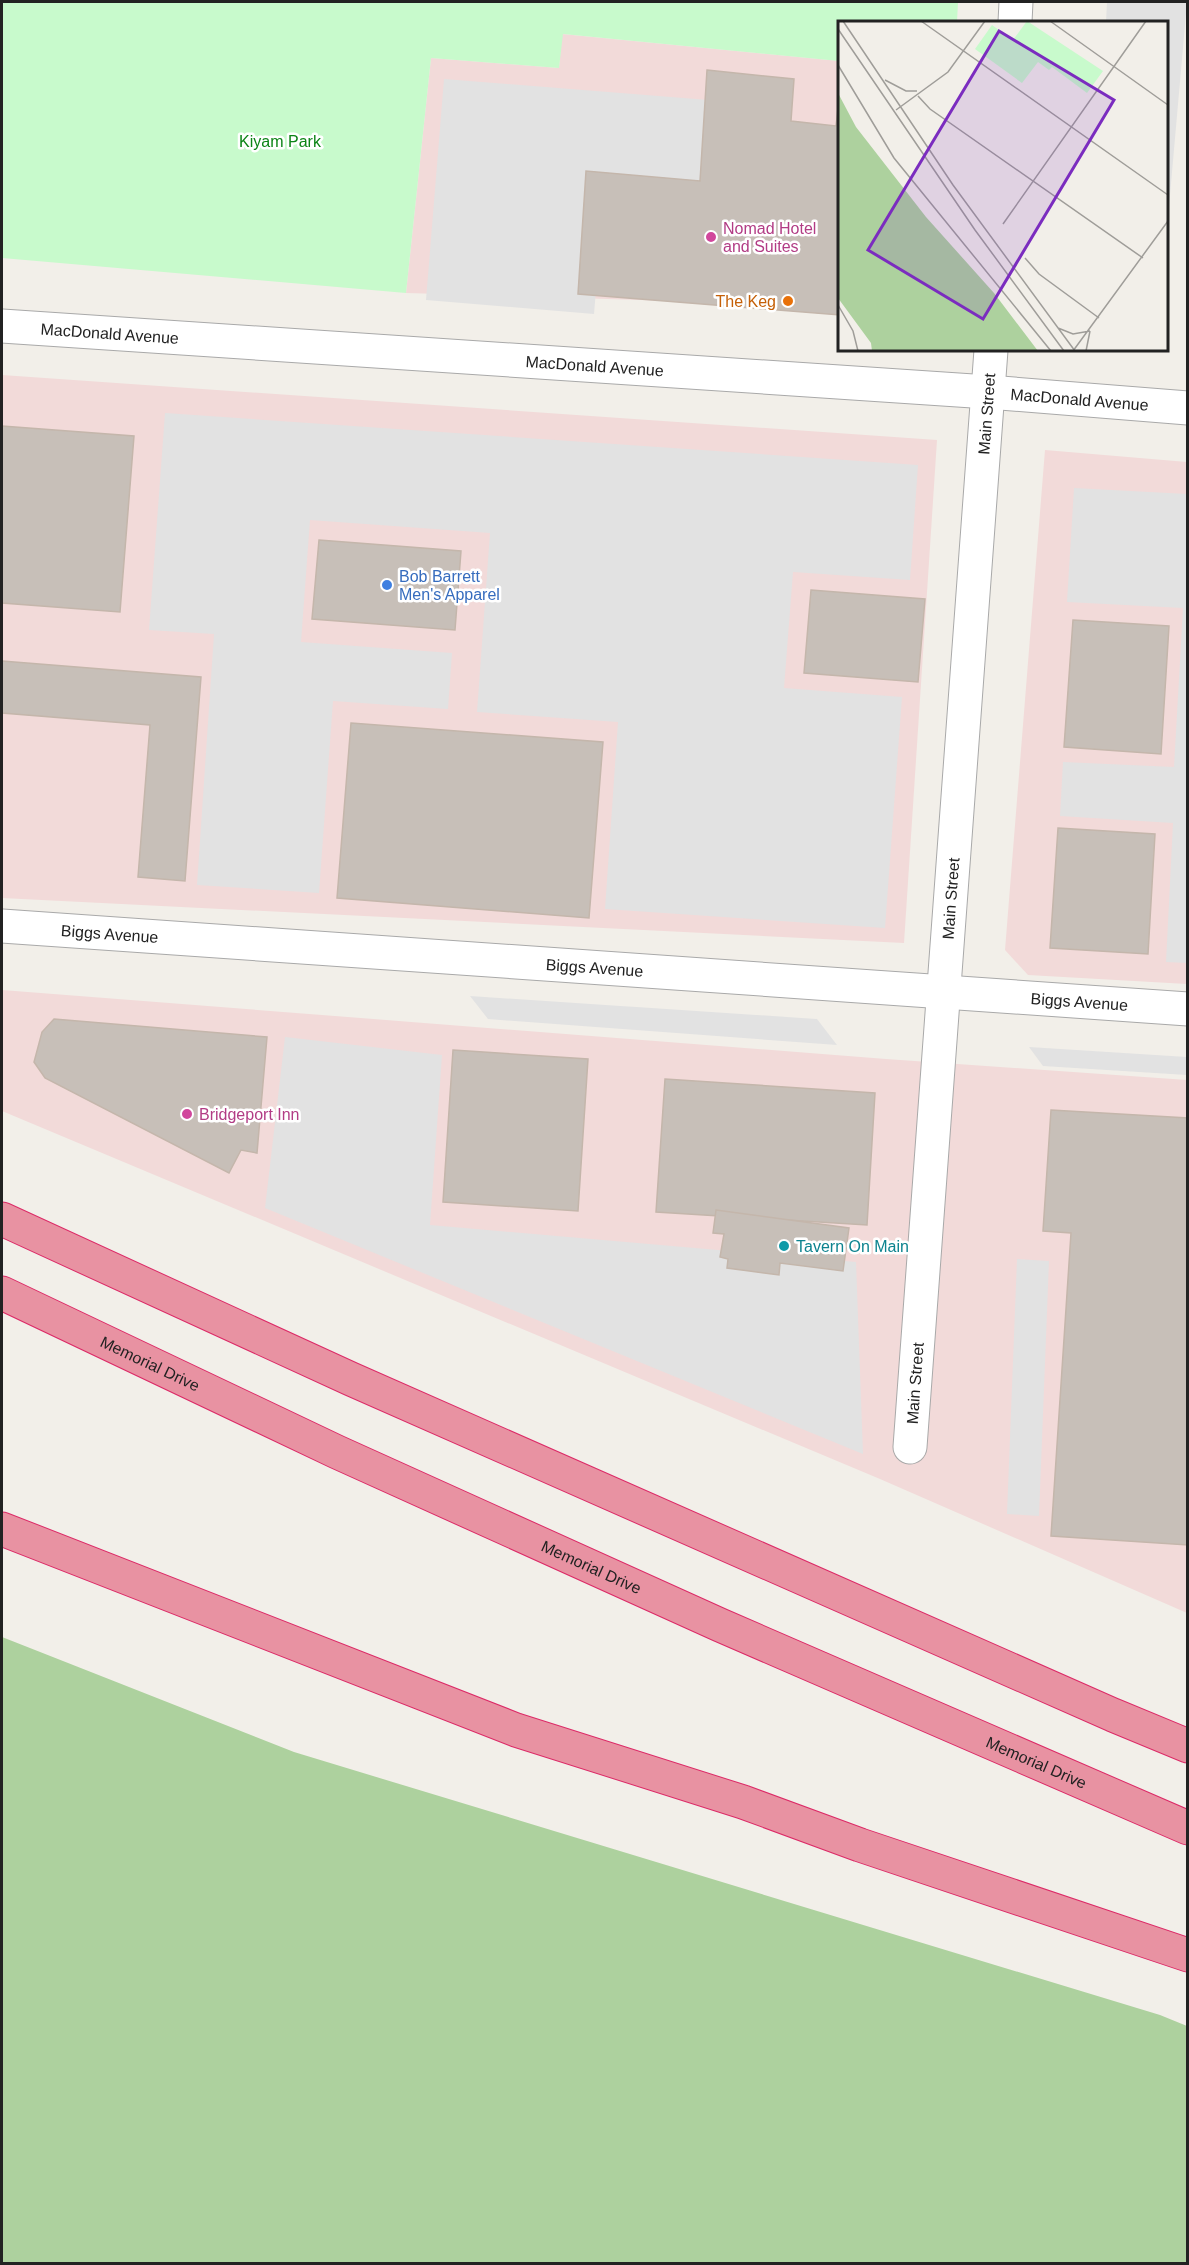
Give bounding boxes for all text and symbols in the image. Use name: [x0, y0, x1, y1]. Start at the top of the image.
inset map: [838, 21, 1168, 351]
park label: Kiyam Park: [239, 133, 322, 150]
place label: Nomad Hotel and Suites: [723, 220, 816, 255]
marker: Nomad Hotel and Suites: [704, 230, 718, 244]
place label: The Keg: [716, 293, 776, 310]
marker: The Keg: [781, 294, 795, 308]
street label: MacDonald Avenue: [40, 321, 180, 347]
street label: MacDonald Avenue: [525, 353, 664, 379]
street label: Main Street: [975, 372, 998, 455]
street label: MacDonald Avenue: [1010, 386, 1149, 414]
place label: Bob Barrett Men's Apparel: [399, 568, 500, 603]
marker: Bob Barrett Men's Apparel: [380, 578, 394, 592]
street label: Main Street: [940, 857, 963, 940]
street label: Biggs Avenue: [60, 922, 159, 946]
street label: Biggs Avenue: [545, 956, 644, 980]
street label: Biggs Avenue: [1030, 990, 1129, 1014]
place label: Bridgeport Inn: [199, 1106, 300, 1123]
marker: Bridgeport Inn: [180, 1107, 194, 1121]
place label: Tavern On Main: [796, 1238, 909, 1255]
marker: Tavern On Main: [777, 1239, 791, 1253]
street label: Memorial Drive: [98, 1333, 202, 1395]
street label: Main Street: [904, 1341, 927, 1425]
street label: Memorial Drive: [539, 1537, 644, 1597]
street label: Memorial Drive: [983, 1734, 1089, 1792]

